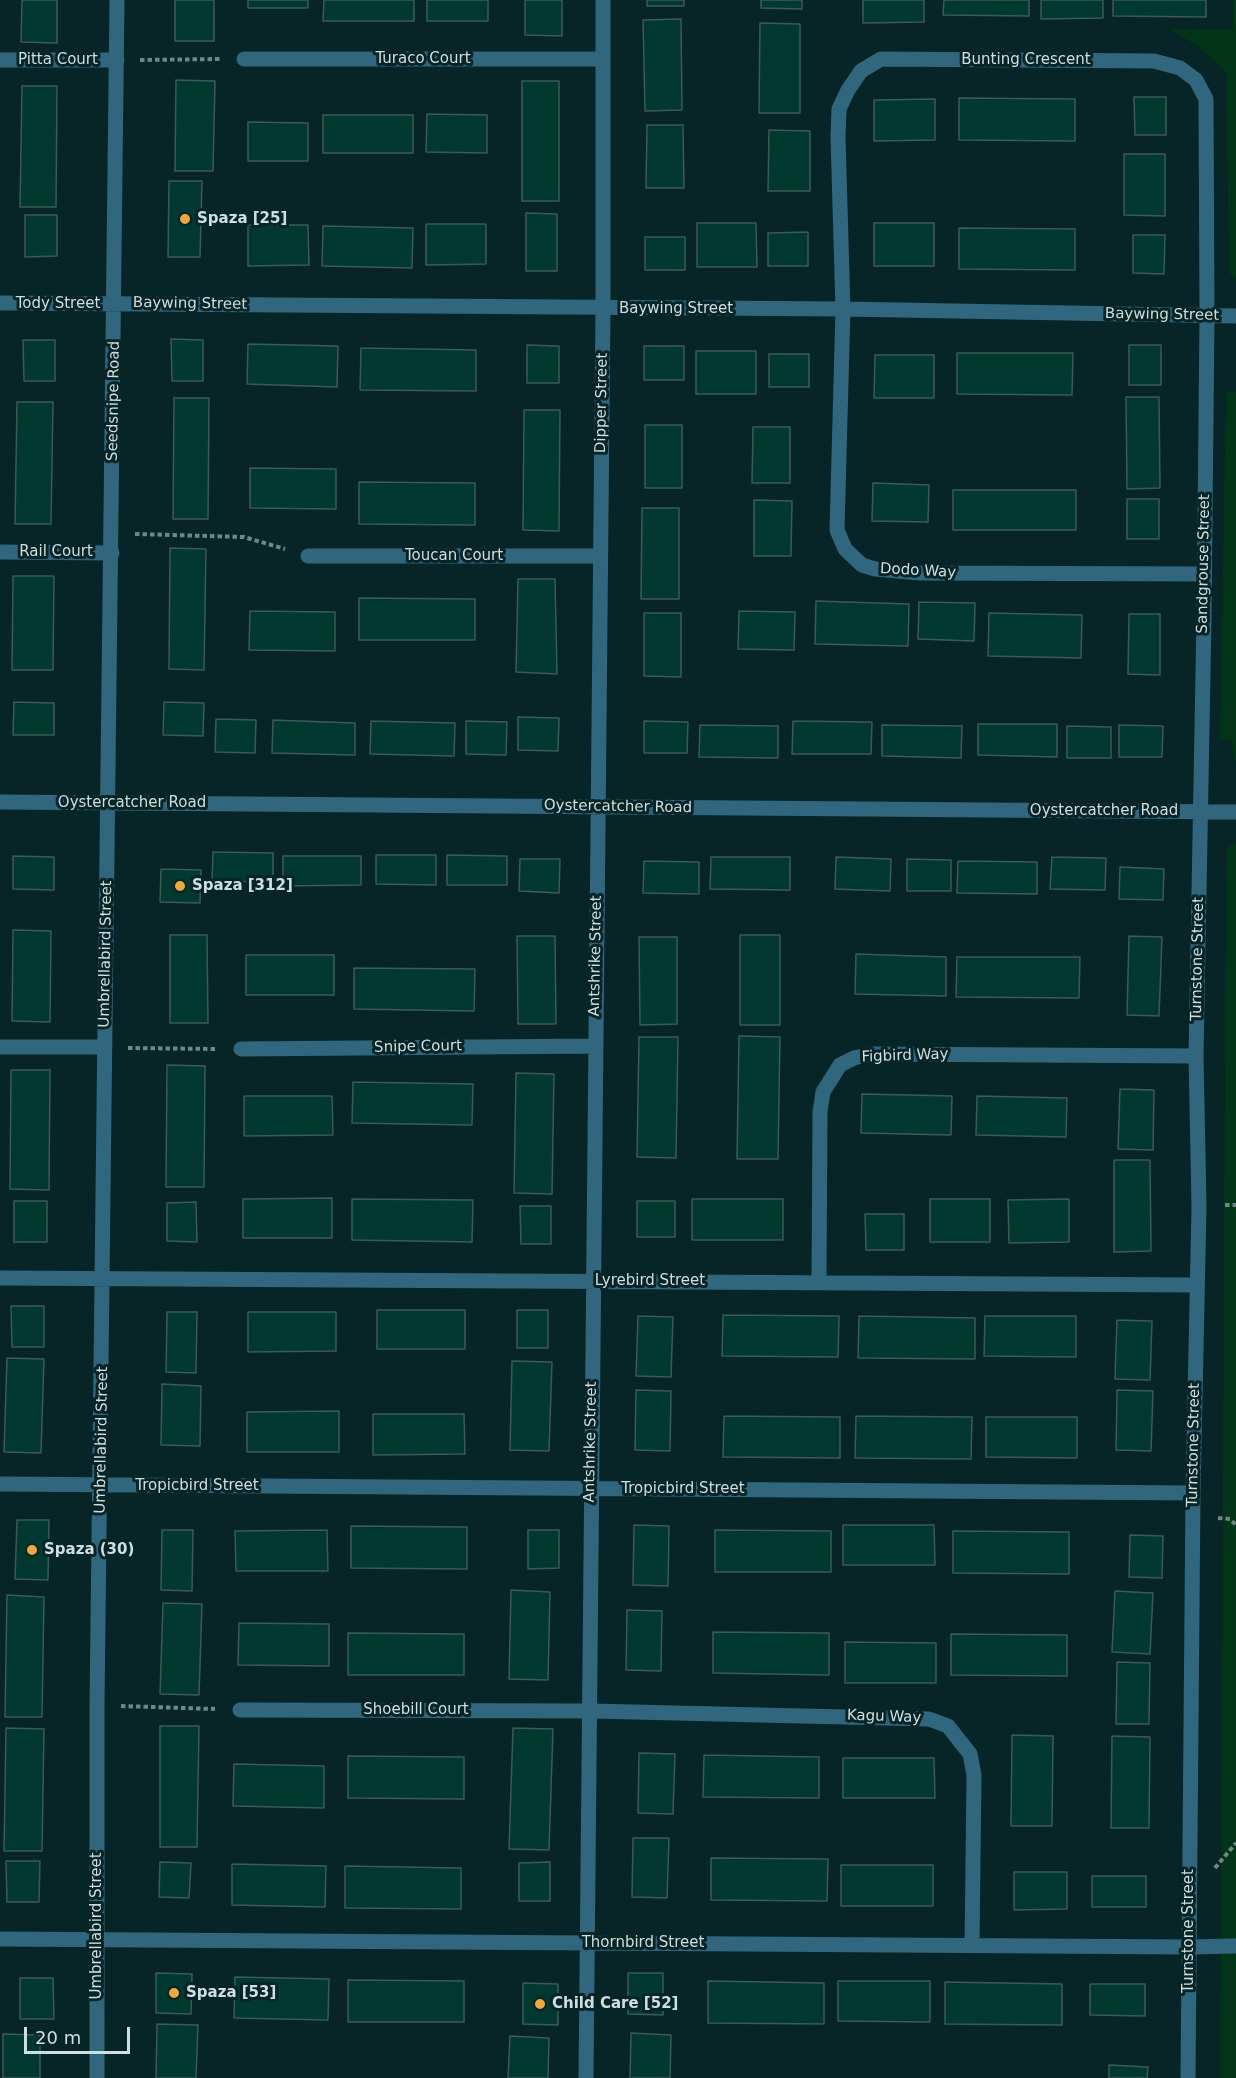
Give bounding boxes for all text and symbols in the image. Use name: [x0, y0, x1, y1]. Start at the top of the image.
street label: Turaco Court: [375, 50, 471, 68]
street label: Pitta Court: [18, 51, 98, 69]
street label: Bunting Crescent: [961, 51, 1091, 69]
place label: Spaza [25]: [197, 210, 287, 228]
marker: Spaza [25]: [178, 212, 192, 226]
street label: Baywing Street: [133, 294, 247, 314]
street label: Tody Street: [16, 295, 100, 313]
street label: Baywing Street: [619, 300, 733, 318]
street label: Baywing Street: [1105, 305, 1219, 325]
street label: Seedsnipe Road: [104, 341, 124, 461]
street label: Dipper Street: [592, 353, 612, 453]
street label: Sandgrouse Street: [1194, 494, 1214, 634]
street label: Rail Court: [19, 543, 93, 561]
street label: Toucan Court: [405, 547, 503, 565]
street label: Dodo Way: [880, 560, 956, 582]
street label: Oystercatcher Road: [58, 794, 206, 812]
street label: Oystercatcher Road: [544, 797, 692, 817]
street label: Oystercatcher Road: [1030, 802, 1178, 820]
place label: Spaza [312]: [192, 877, 293, 895]
marker: Spaza [312]: [173, 879, 187, 893]
street label: Umbrellabird Street: [96, 880, 116, 1028]
street label: Antshrike Street: [586, 895, 606, 1017]
street label: Turnstone Street: [1188, 897, 1208, 1021]
street label: Snipe Court: [374, 1037, 462, 1057]
street label: Figbird Way: [861, 1045, 949, 1067]
street label: Lyrebird Street: [595, 1272, 705, 1290]
street label: Umbrellabird Street: [92, 1366, 112, 1514]
street label: Antshrike Street: [581, 1381, 601, 1503]
street label: Turnstone Street: [1184, 1383, 1204, 1507]
street label: Tropicbird Street: [135, 1477, 259, 1495]
street label: Tropicbird Street: [621, 1480, 745, 1498]
place label: Spaza (30): [44, 1541, 134, 1559]
marker: Spaza (30): [25, 1543, 39, 1557]
street label: Shoebill Court: [363, 1701, 469, 1719]
street label: Kagu Way: [846, 1707, 922, 1727]
street label: Umbrellabird Street: [88, 1852, 106, 2000]
street label: Turnstone Street: [1180, 1869, 1198, 1993]
street label: Thornbird Street: [582, 1934, 704, 1952]
place label: Spaza [53]: [186, 1984, 276, 2002]
marker: Spaza [53]: [167, 1986, 181, 2000]
place label: Child Care [52]: [552, 1995, 678, 2013]
marker: Child Care [52]: [533, 1997, 547, 2011]
scale bar: [27, 2015, 134, 2053]
text: 20 m: [35, 2027, 81, 2048]

